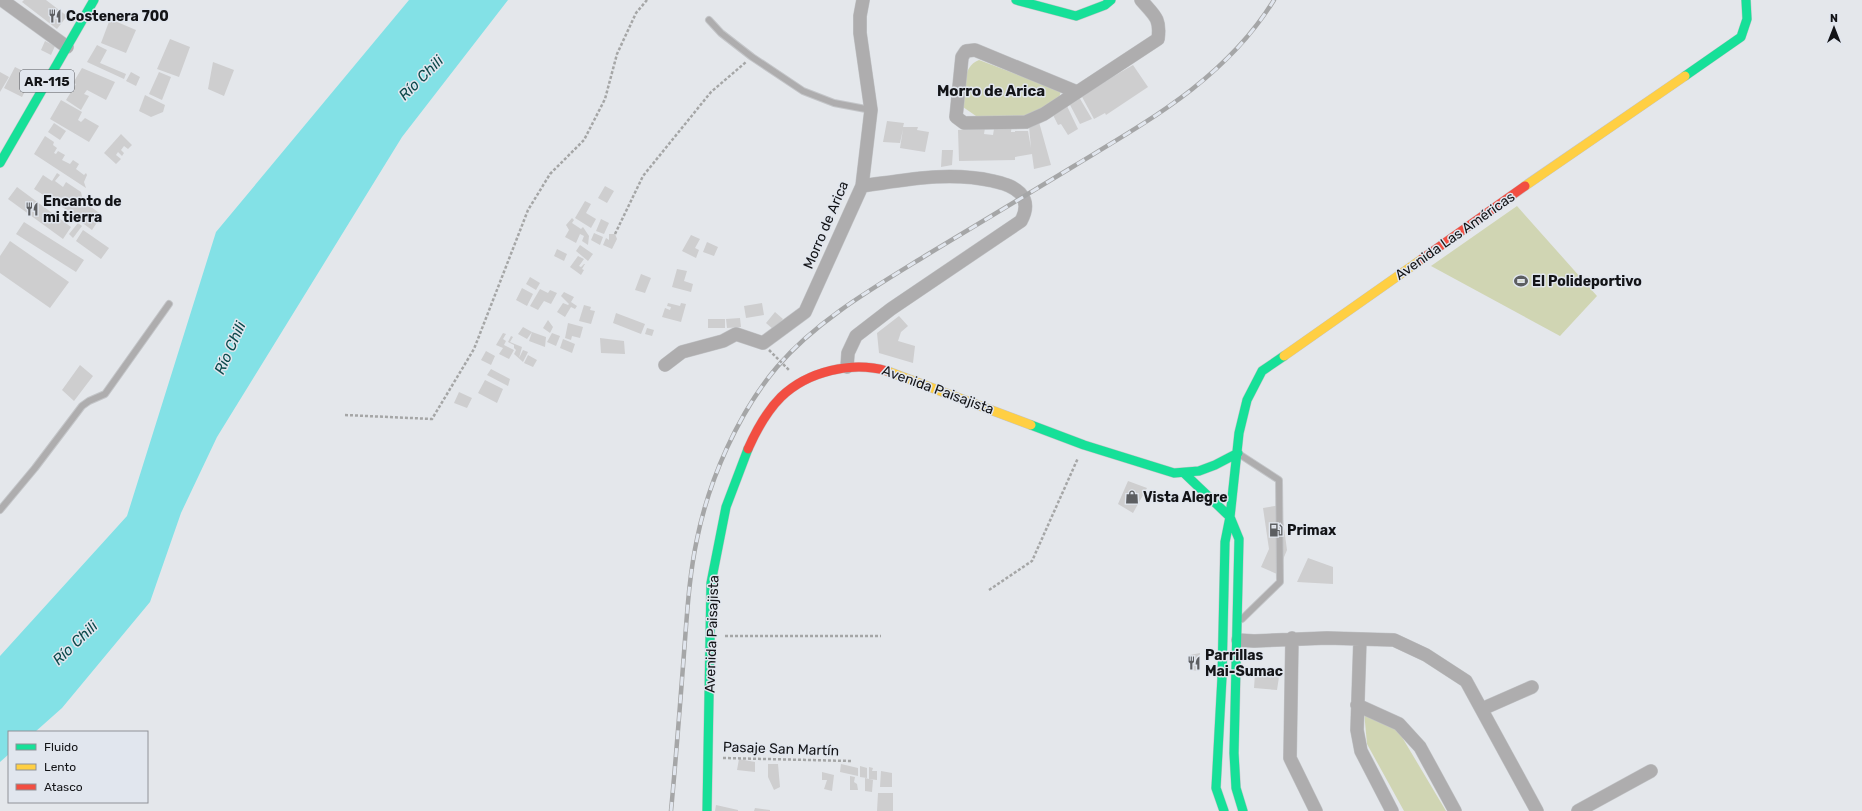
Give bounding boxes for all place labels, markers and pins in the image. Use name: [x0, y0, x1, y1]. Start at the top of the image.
restaurant icon: Costenera 700: [47, 8, 63, 24]
place label: Costenera 700: [66, 8, 169, 25]
place label: Encanto de mi tierra: [43, 193, 122, 226]
restaurant icon: Encanto de mi tierra: [24, 201, 40, 217]
sports icon: El Polideportivo: [1513, 273, 1529, 289]
place label: El Polideportivo: [1532, 273, 1642, 290]
shop icon: Vista Alegre: [1124, 489, 1140, 505]
place label: Vista Alegre: [1143, 489, 1228, 506]
fuel station icon: Primax: [1268, 522, 1284, 538]
place label: Primax: [1287, 522, 1337, 539]
place label: Parrillas Mai-Sumac: [1205, 647, 1283, 680]
restaurant icon: Parrillas Mai-Sumac: [1186, 655, 1202, 671]

